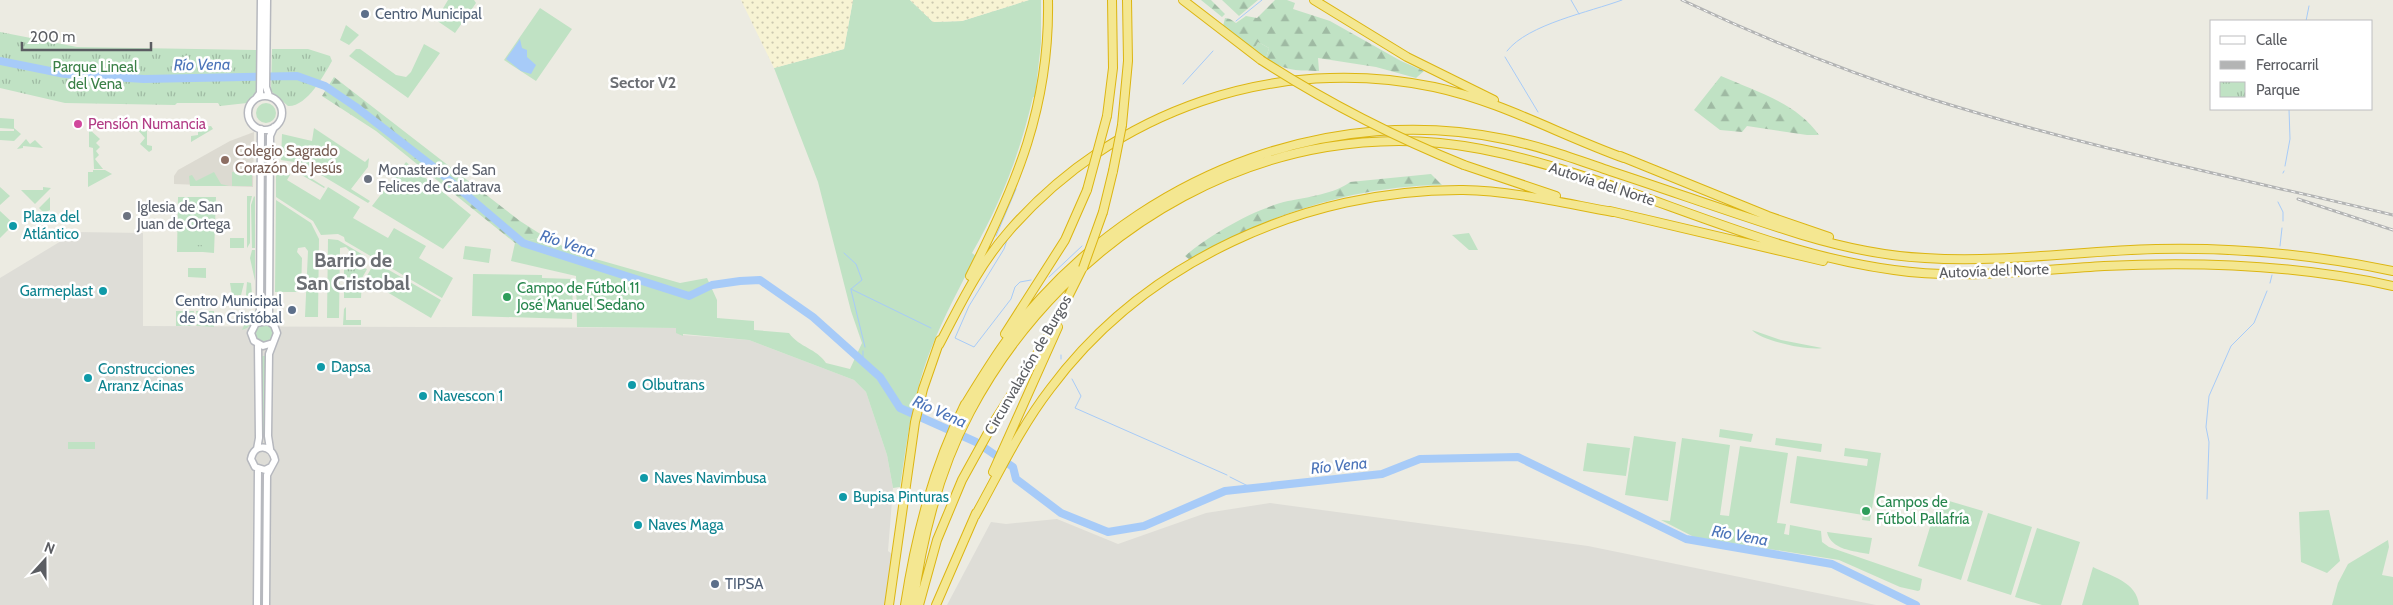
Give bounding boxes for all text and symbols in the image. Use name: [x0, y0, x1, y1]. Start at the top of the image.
place label: Centro Municipal: [375, 5, 482, 23]
marker: Centro Municipal: [359, 8, 371, 20]
scale bar: [22, 20, 151, 52]
legend: [2210, 20, 2373, 110]
text: 200 m: [30, 28, 75, 46]
text: Calle: [2256, 31, 2287, 49]
water label: Río Vena: [173, 55, 231, 74]
text: Ferrocarril: [2256, 56, 2319, 74]
park label: Parque Lineal del Vena: [53, 58, 138, 93]
district label: Sector V2: [610, 73, 676, 92]
text: Parque: [2256, 81, 2300, 99]
place label: Pensión Numancia: [88, 115, 207, 133]
marker: Pensión Numancia: [72, 118, 84, 130]
place label: Colegio Sagrado Corazón de Jesús: [235, 142, 342, 177]
marker: Colegio Sagrado Corazón de Jesús: [219, 154, 231, 166]
street label: Autovía del Norte: [1547, 158, 1657, 210]
place label: Monasterio de San Felices de Calatrava: [378, 161, 502, 196]
marker: Monasterio de San Felices de Calatrava: [362, 173, 374, 185]
place label: Iglesia de San Juan de Ortega: [136, 198, 231, 233]
place label: Plaza del Atlántico: [23, 208, 80, 243]
marker: Iglesia de San Juan de Ortega: [121, 210, 133, 222]
marker: Plaza del Atlántico: [7, 220, 19, 232]
water label: Río Vena: [538, 226, 598, 261]
district label: Barrio de San Cristobal: [296, 248, 410, 295]
street label: Autovía del Norte: [1939, 260, 2050, 282]
place label: Campo de Fútbol 11 José Manuel Sedano: [516, 279, 645, 314]
place label: Garmeplast: [20, 282, 93, 300]
marker: Garmeplast: [97, 285, 109, 297]
marker: Campo de Fútbol 11 José Manuel Sedano: [501, 291, 513, 303]
place label: Centro Municipal de San Cristóbal: [175, 292, 282, 327]
street label: Circunvalación de Burgos: [981, 292, 1075, 438]
marker: Centro Municipal de San Cristóbal: [286, 304, 298, 316]
place label: Dapsa: [331, 358, 372, 376]
place label: Construcciones Arranz Acinas: [98, 360, 195, 395]
marker: Dapsa: [315, 361, 327, 373]
marker: Construcciones Arranz Acinas: [82, 372, 94, 384]
place label: Olbutrans: [642, 376, 705, 394]
marker: Olbutrans: [626, 379, 638, 391]
place label: Navescon 1: [433, 387, 503, 405]
marker: Navescon 1: [417, 390, 429, 402]
water label: Río Vena: [910, 391, 970, 432]
water label: Río Vena: [1310, 453, 1368, 478]
place label: Naves Navimbusa: [654, 469, 767, 487]
marker: Naves Navimbusa: [638, 472, 650, 484]
place label: Bupisa Pinturas: [853, 488, 949, 506]
marker: Bupisa Pinturas: [837, 491, 849, 503]
place label: Campos de Fútbol Pallafría: [1876, 493, 1970, 528]
marker: Campos de Fútbol Pallafría: [1860, 505, 1872, 517]
place label: Naves Maga: [648, 516, 725, 534]
marker: Naves Maga: [632, 519, 644, 531]
water label: Río Vena: [1710, 521, 1770, 550]
north arrow: [20, 535, 70, 585]
text: N: [42, 538, 58, 558]
place label: TIPSA: [725, 575, 764, 593]
marker: TIPSA: [709, 578, 721, 590]

